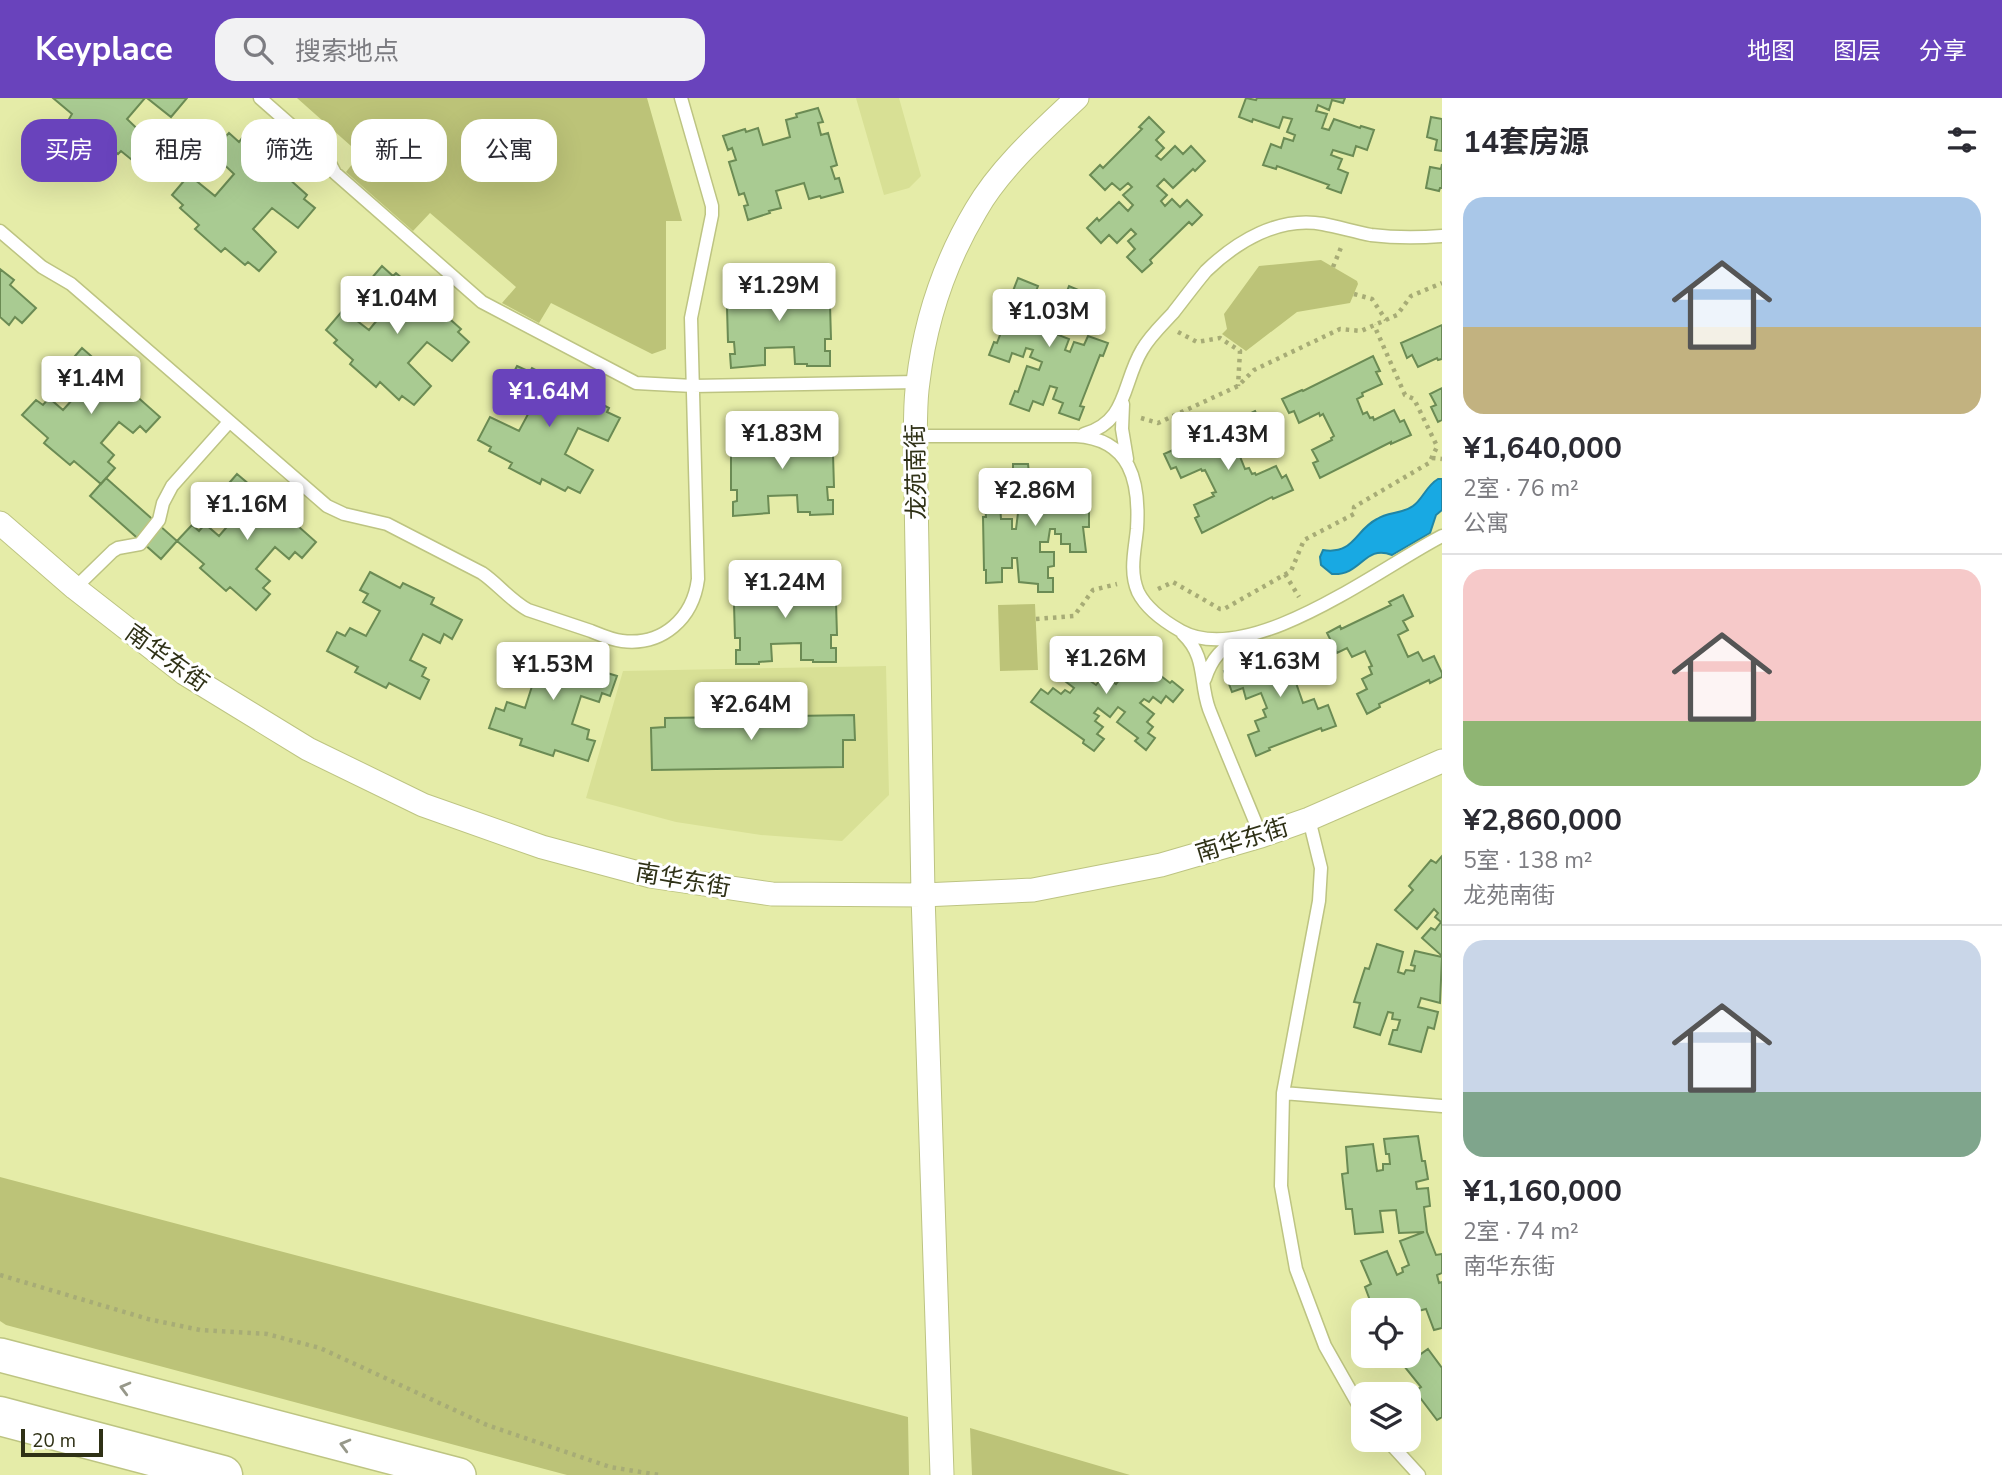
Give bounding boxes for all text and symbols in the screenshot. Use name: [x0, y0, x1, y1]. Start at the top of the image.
search box: [215, 18, 705, 81]
text: Keyplace: [35, 27, 173, 72]
icon: search: [239, 30, 277, 68]
text: 搜索地点: [295, 34, 399, 69]
text: 地图: [1747, 35, 1795, 67]
text: 图层: [1833, 35, 1881, 67]
text: 分享: [1919, 35, 1967, 67]
chip: 买房: [21, 119, 117, 182]
chip: 租房: [131, 119, 227, 182]
chip: 筛选: [241, 119, 337, 182]
chip: 新上: [351, 119, 447, 182]
chip: 公寓: [461, 119, 557, 182]
icon: filters: [1943, 121, 1981, 159]
text: 14套房源: [1463, 122, 1589, 163]
icon: home: [1659, 242, 1785, 368]
pin: ¥1.29M: [722, 264, 836, 323]
text: ¥1.29M: [739, 270, 819, 301]
pin: ¥1.04M: [340, 276, 454, 336]
text: ¥1.04M: [357, 283, 437, 314]
pin: ¥1.03M: [992, 289, 1106, 349]
text: ¥1.03M: [1009, 296, 1089, 327]
pin: ¥1.4M: [42, 356, 140, 416]
text: ¥1.4M: [57, 363, 125, 394]
pin: ¥1.64M: [492, 370, 606, 429]
text: ¥1.64M: [509, 376, 589, 407]
pin: ¥1.83M: [725, 412, 839, 471]
pin: ¥1.43M: [1171, 412, 1285, 472]
text: ¥1.83M: [742, 418, 822, 449]
text: ¥1.43M: [1188, 419, 1268, 450]
street label: 龙苑南街: [899, 424, 933, 520]
text: ¥1,640,000: [1463, 428, 1622, 469]
pin: ¥2.86M: [978, 468, 1092, 528]
text: 2室 · 76 m²: [1463, 473, 1579, 504]
text: ¥2.86M: [995, 475, 1075, 506]
pin: ¥1.16M: [190, 482, 304, 542]
text: ¥1.16M: [207, 489, 287, 520]
text: 公寓: [1463, 508, 1509, 539]
pin: ¥1.24M: [728, 560, 842, 620]
text: ¥1.24M: [745, 567, 825, 598]
icon: home: [1659, 614, 1785, 740]
street label: 南华东街: [119, 617, 215, 699]
pin: ¥1.26M: [1049, 636, 1163, 696]
pin: ¥1.63M: [1223, 640, 1337, 699]
pin: ¥1.53M: [496, 642, 610, 702]
text: ¥1.26M: [1066, 643, 1146, 674]
text: ¥1.63M: [1240, 646, 1320, 677]
text: ¥1.53M: [513, 649, 593, 680]
pin: ¥2.64M: [694, 682, 808, 742]
text: ¥2.64M: [711, 689, 791, 720]
text: ¥2,860,000: [1463, 800, 1622, 841]
street label: 南华东街: [1191, 811, 1293, 869]
text: 5室 · 138 m²: [1463, 845, 1593, 876]
street label: 南华东街: [633, 856, 733, 904]
text: 龙苑南街: [1463, 880, 1555, 911]
icon: home: [1659, 985, 1785, 1111]
text: ¥1,160,000: [1463, 1171, 1622, 1212]
text: 2室 · 74 m²: [1463, 1216, 1579, 1247]
text: 南华东街: [1463, 1251, 1555, 1282]
map controls: [1351, 1298, 1421, 1452]
button: locate: [1351, 1298, 1421, 1368]
one-way arrow: [119, 1382, 131, 1396]
button: layers: [1351, 1382, 1421, 1452]
scale bar: [21, 1426, 103, 1458]
text: 20 m: [32, 1428, 76, 1454]
one-way arrow: [339, 1439, 351, 1453]

